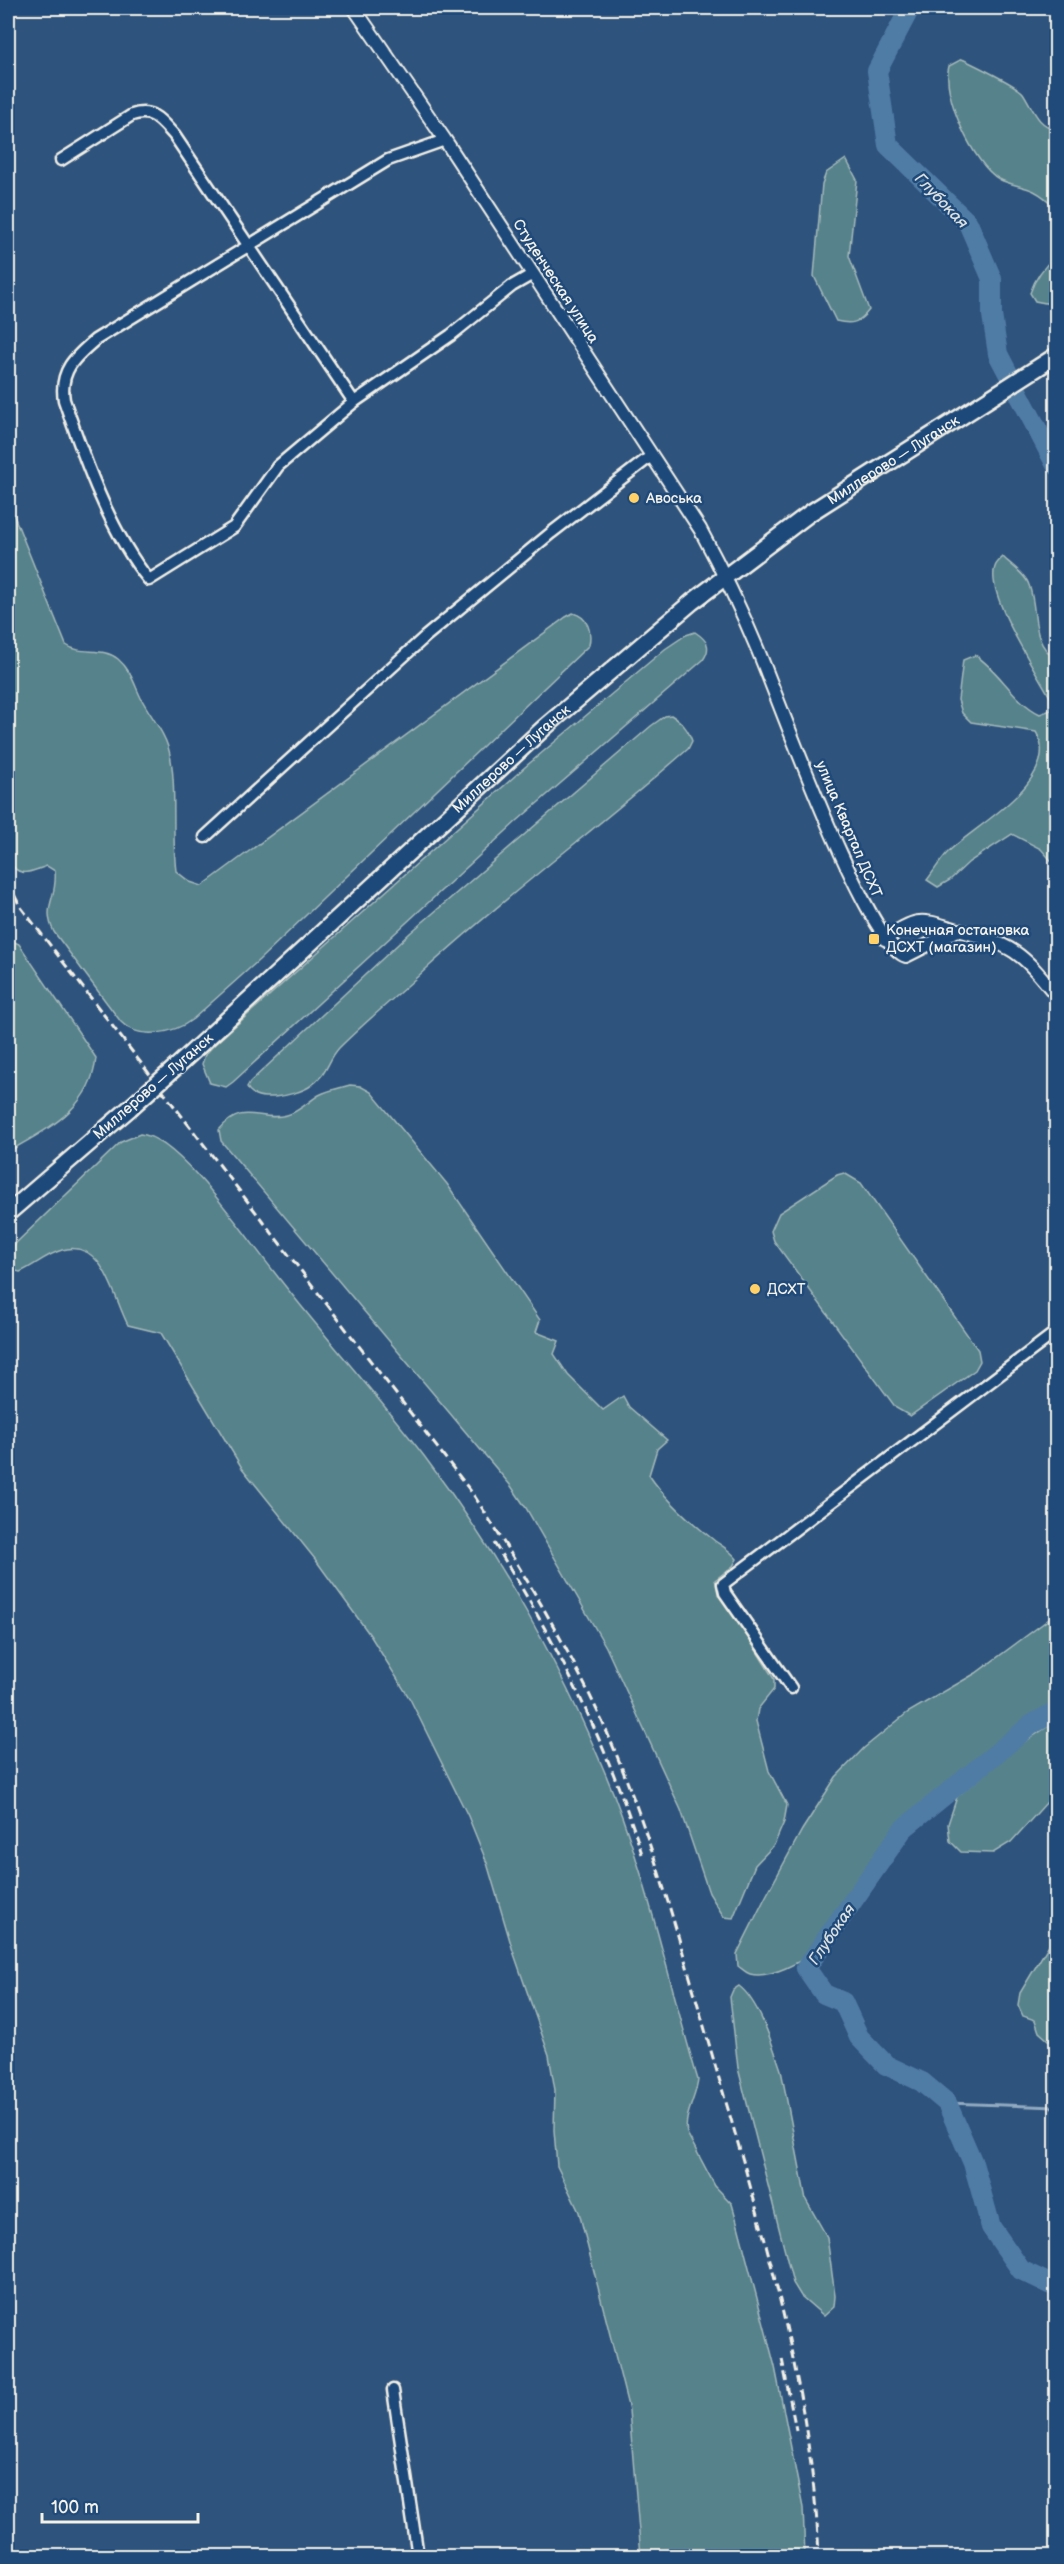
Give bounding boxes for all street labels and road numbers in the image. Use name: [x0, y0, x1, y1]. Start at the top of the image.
street label: Студенческая улица: [508, 216, 603, 347]
street label: Миллерово — Луганск: [824, 411, 963, 509]
street label: Миллерово — Луганск: [449, 701, 574, 818]
street label: улица Квартал ДСХТ: [811, 758, 886, 901]
street label: Миллерово — Луганск: [89, 1029, 217, 1144]

